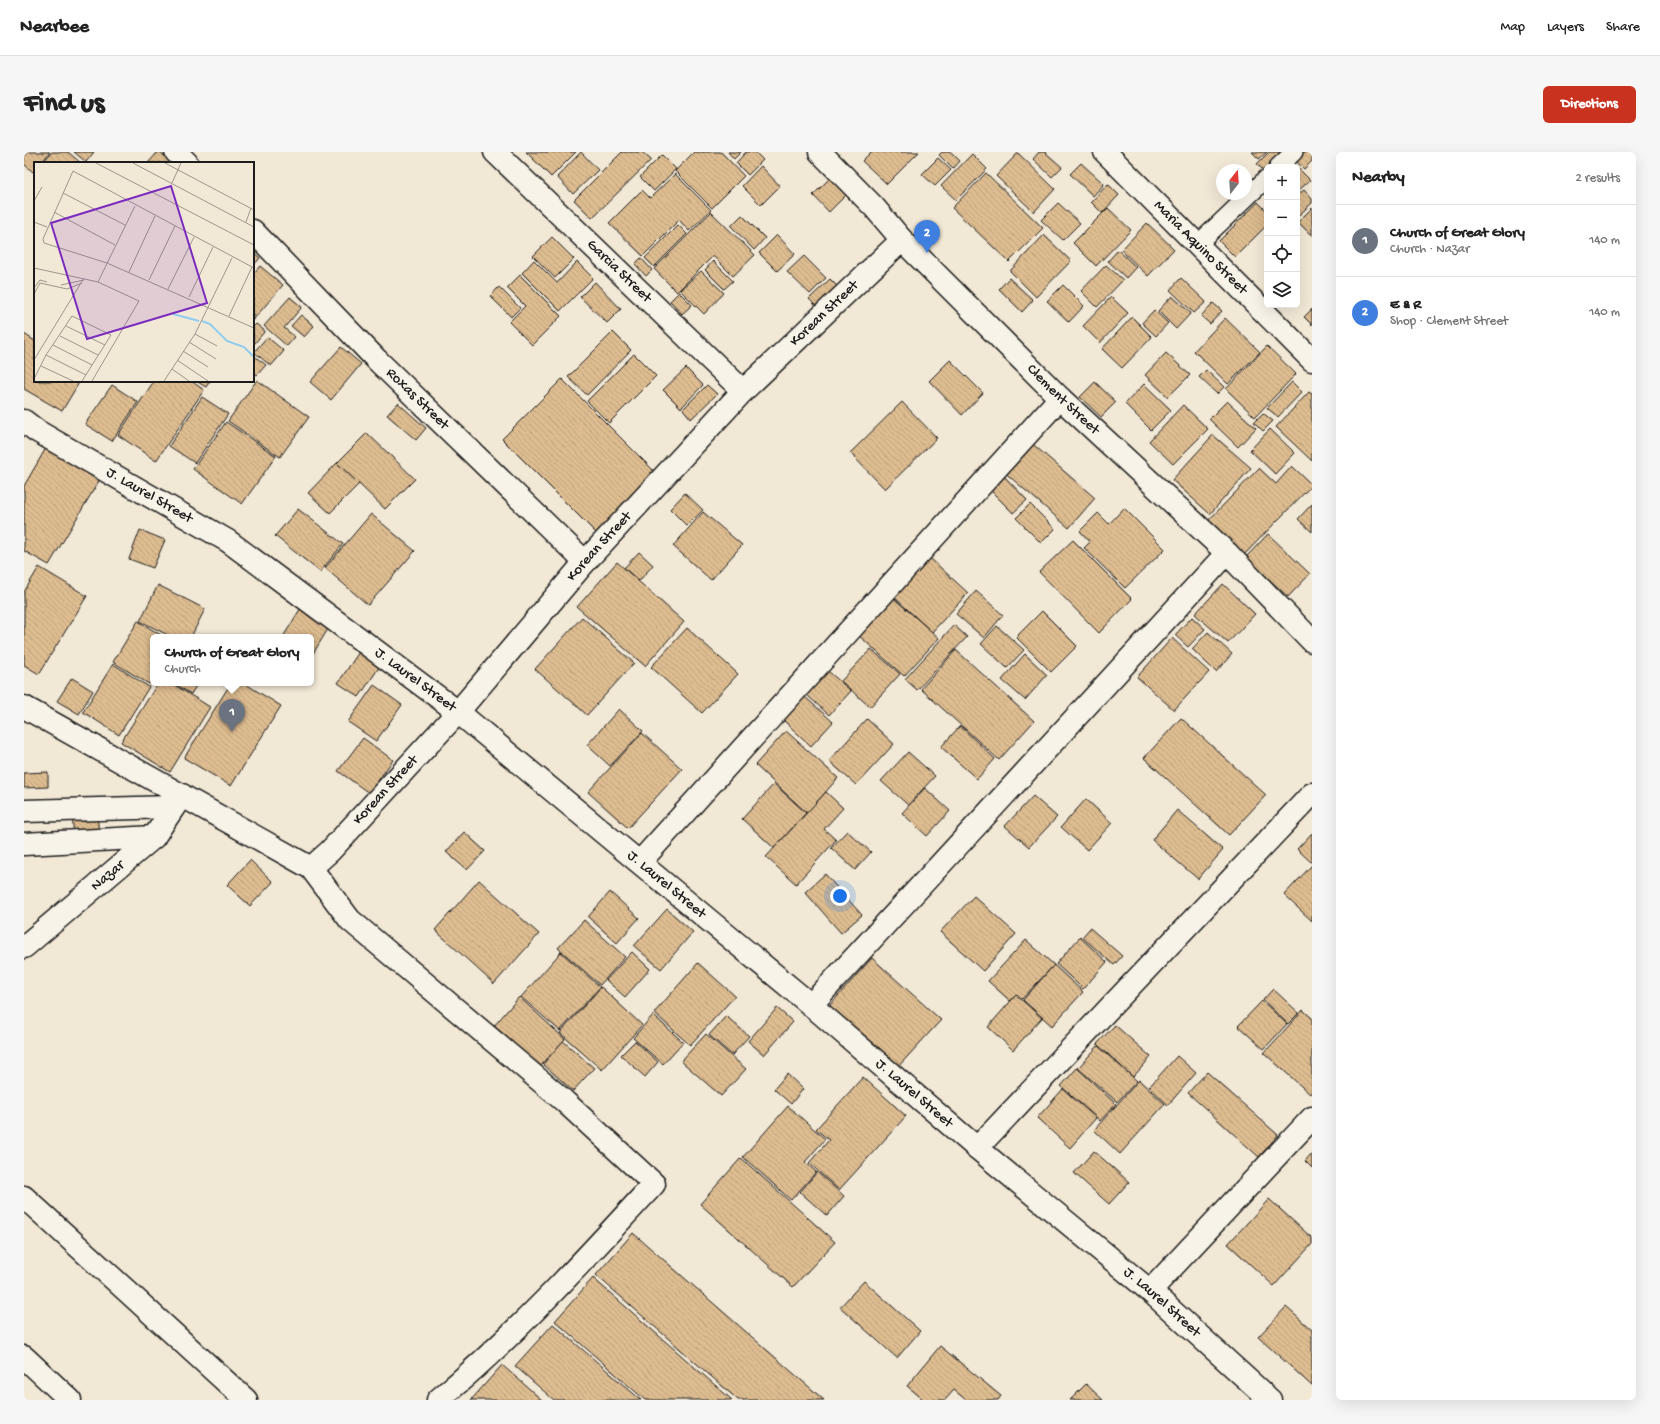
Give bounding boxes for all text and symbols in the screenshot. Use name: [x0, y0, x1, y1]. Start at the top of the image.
text: Nearbee: [20, 16, 89, 39]
text: Map: [1501, 19, 1525, 36]
text: Layers: [1547, 19, 1584, 36]
text: Share: [1606, 19, 1640, 36]
button: Directions: [1543, 86, 1636, 123]
text: Find us: [24, 88, 104, 121]
inset map: [34, 162, 254, 382]
north arrow: [1216, 164, 1252, 200]
map controls: [1264, 164, 1300, 308]
button: +: [1264, 164, 1300, 200]
text: Nearby: [1352, 168, 1405, 188]
text: 2 results: [1575, 171, 1620, 186]
street label: Maria Aquino Street: [1149, 197, 1252, 300]
button: −: [1264, 200, 1300, 236]
pin: 2: [914, 220, 940, 253]
text: Church of Great Glory: [1390, 224, 1525, 242]
text: 1: [1362, 233, 1368, 248]
text: 140 m: [1589, 233, 1620, 248]
street label: Garcia Street: [583, 236, 656, 308]
button: locate: [1264, 236, 1300, 272]
text: Church · Nazar: [1390, 242, 1470, 257]
button: layers: [1264, 272, 1300, 308]
street label: Korean Street: [786, 276, 864, 351]
text: E & R: [1390, 296, 1421, 314]
text: 2: [1362, 305, 1368, 320]
text: 140 m: [1589, 305, 1620, 320]
text: Shop · Clement Street: [1390, 314, 1508, 329]
street label: Clement Street: [1022, 360, 1104, 440]
street label: Roxas Street: [382, 364, 454, 435]
street label: J. Laurel Street: [103, 464, 197, 529]
street label: Korean Street: [563, 507, 637, 585]
popup: [150, 634, 314, 686]
text: Church of Great Glory: [165, 644, 299, 662]
street label: J. Laurel Street: [371, 644, 461, 717]
text: Church: [165, 662, 201, 677]
pin: 1: [219, 699, 245, 732]
street label: Korean Street: [349, 750, 424, 829]
street label: J. Laurel Street: [623, 847, 711, 924]
street label: Nazar: [88, 856, 130, 895]
your location: [830, 886, 850, 906]
street label: J. Laurel Street: [871, 1055, 958, 1133]
street label: J. Laurel Street: [1119, 1264, 1205, 1343]

